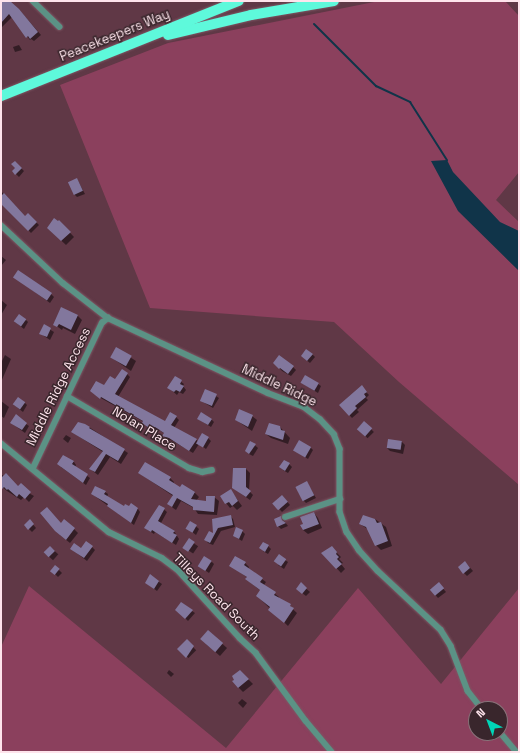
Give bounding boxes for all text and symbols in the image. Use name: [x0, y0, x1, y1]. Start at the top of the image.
street label: Peacekeepers Way: [58, 7, 172, 65]
street label: Middle Ridge Access: [24, 325, 94, 449]
street label: Middle Ridge: [239, 362, 319, 410]
street label: Nolan Place: [109, 404, 179, 454]
street label: Tilleys Road South: [169, 550, 263, 644]
north arrow: [468, 701, 508, 741]
text: N: [473, 705, 488, 720]

